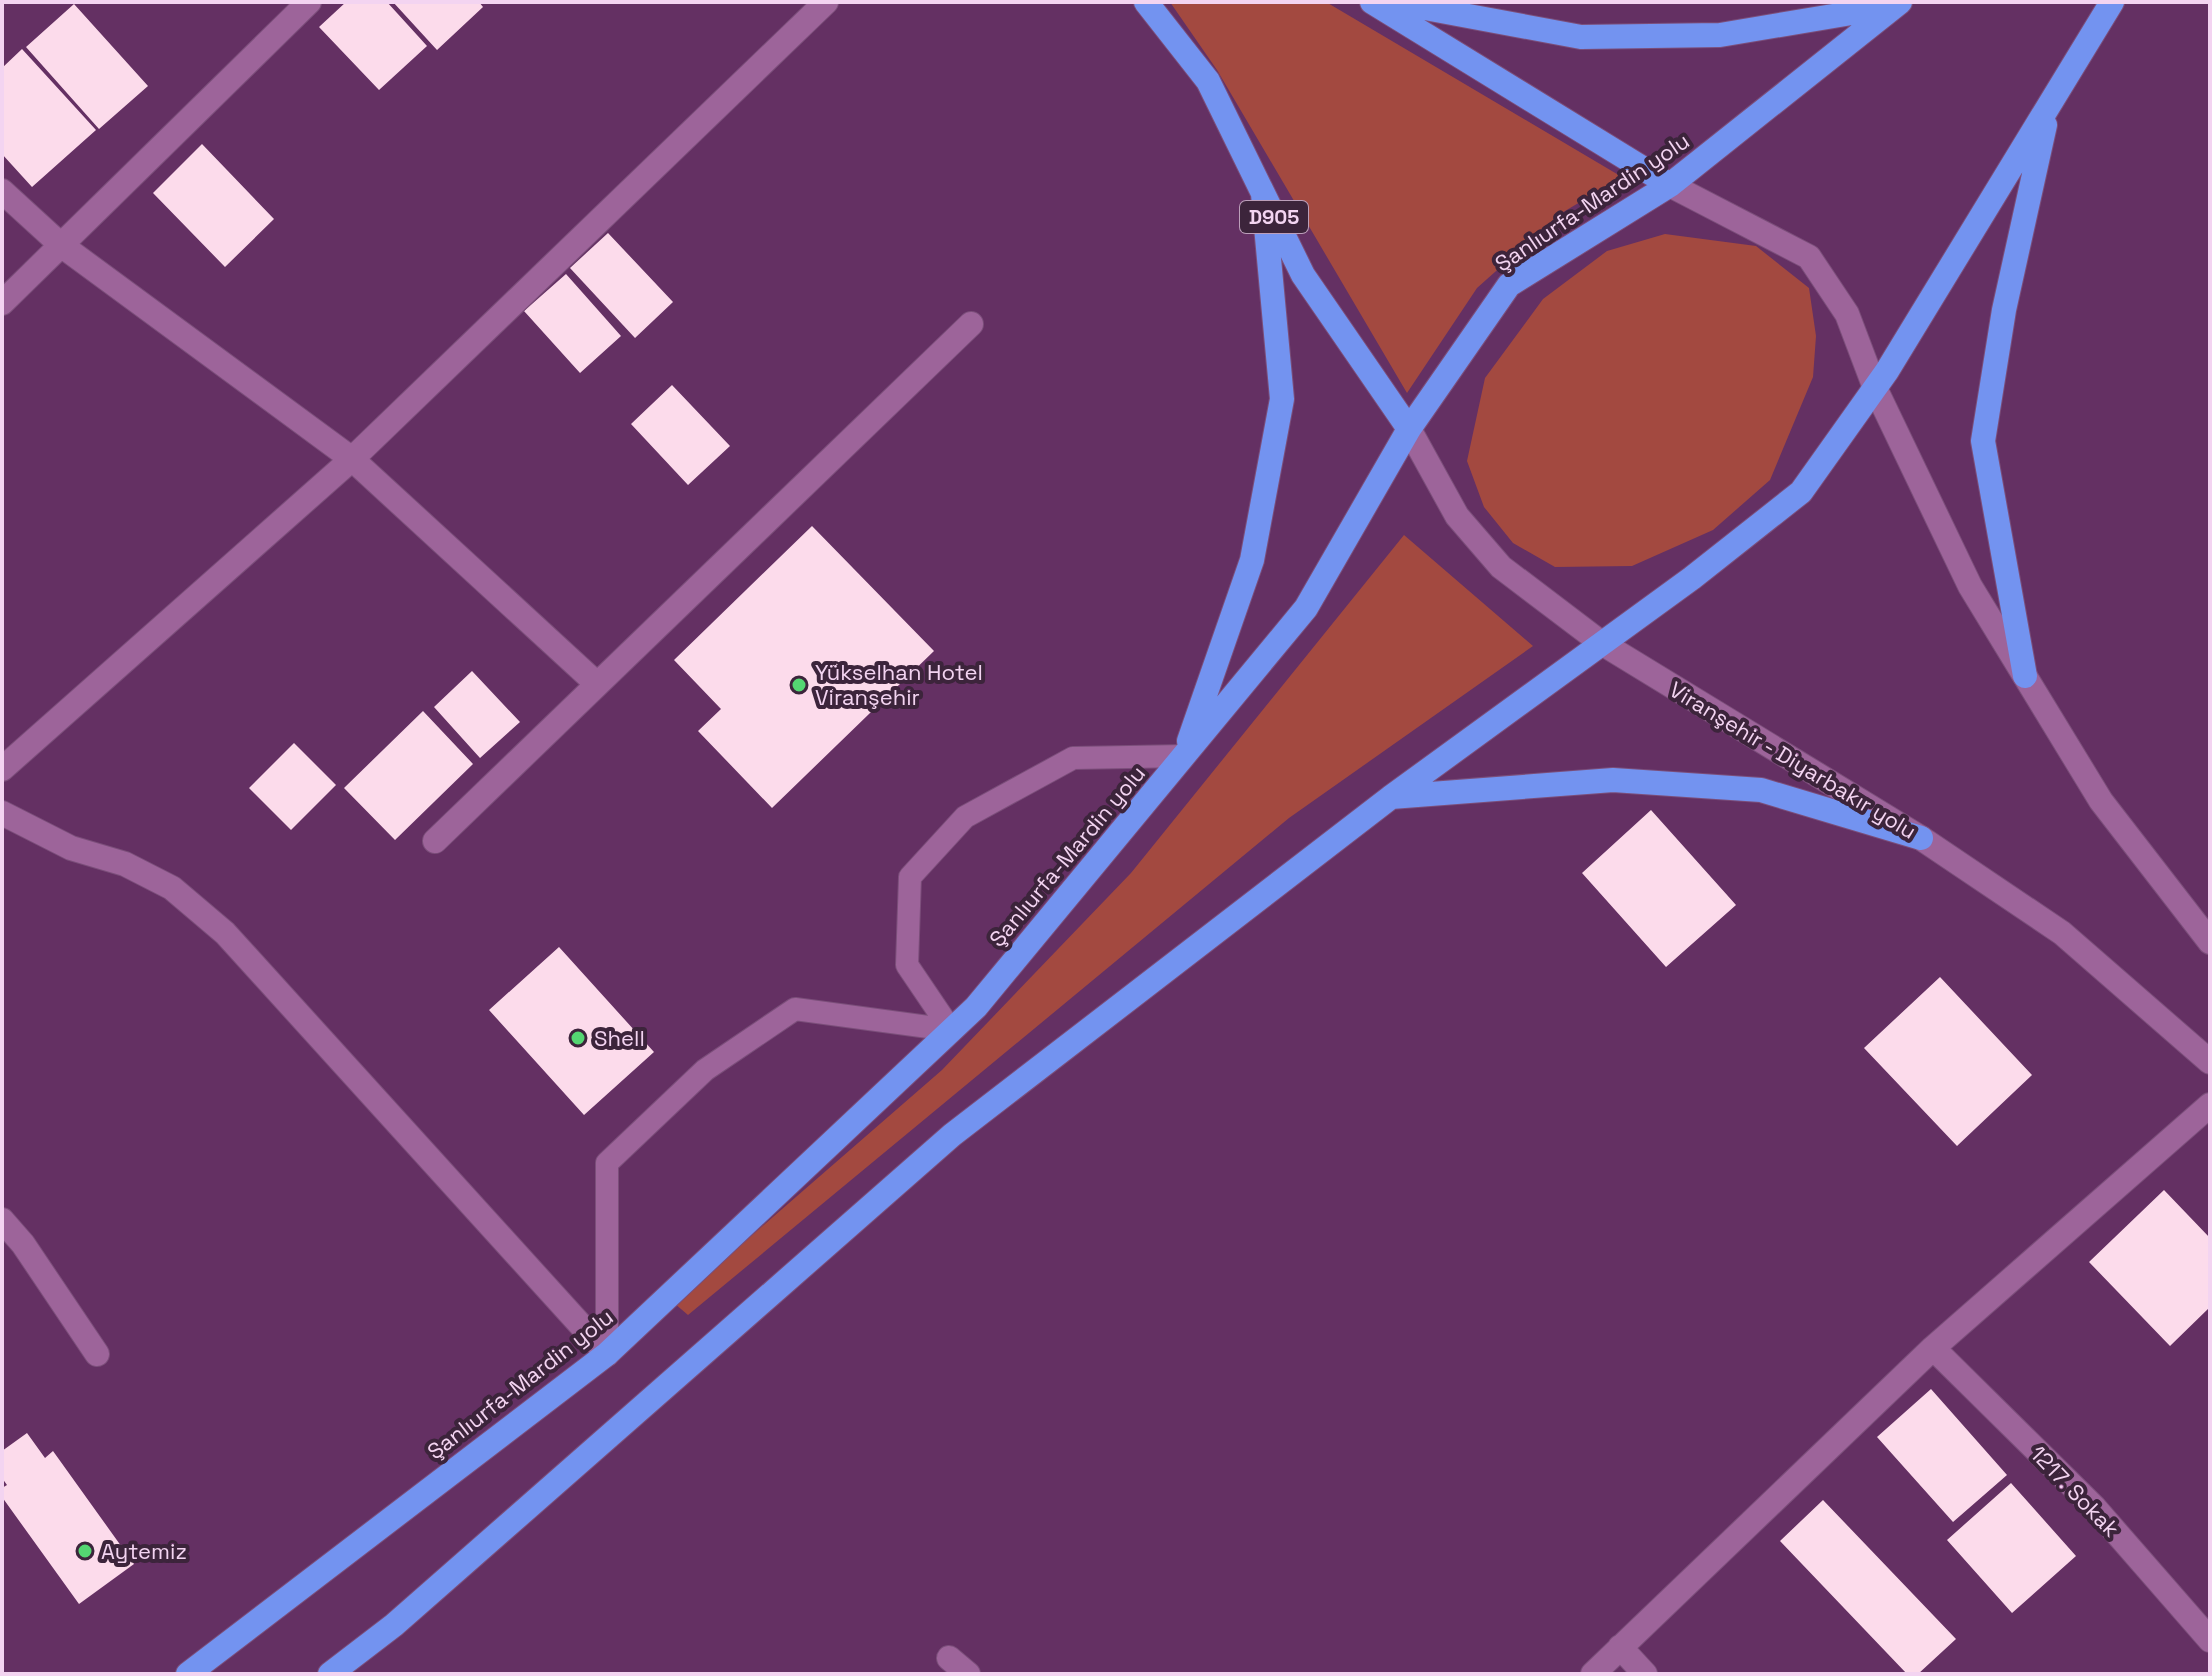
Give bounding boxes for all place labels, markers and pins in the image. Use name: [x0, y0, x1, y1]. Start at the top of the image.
place label: Yükselhan Hotel Viranşehir: [815, 658, 983, 711]
marker: Yükselhan Hotel Viranşehir: [790, 676, 808, 694]
place label: Shell: [594, 1024, 645, 1052]
marker: Shell: [569, 1029, 587, 1047]
place label: Aytemiz: [101, 1537, 187, 1565]
marker: Aytemiz: [76, 1542, 94, 1560]

